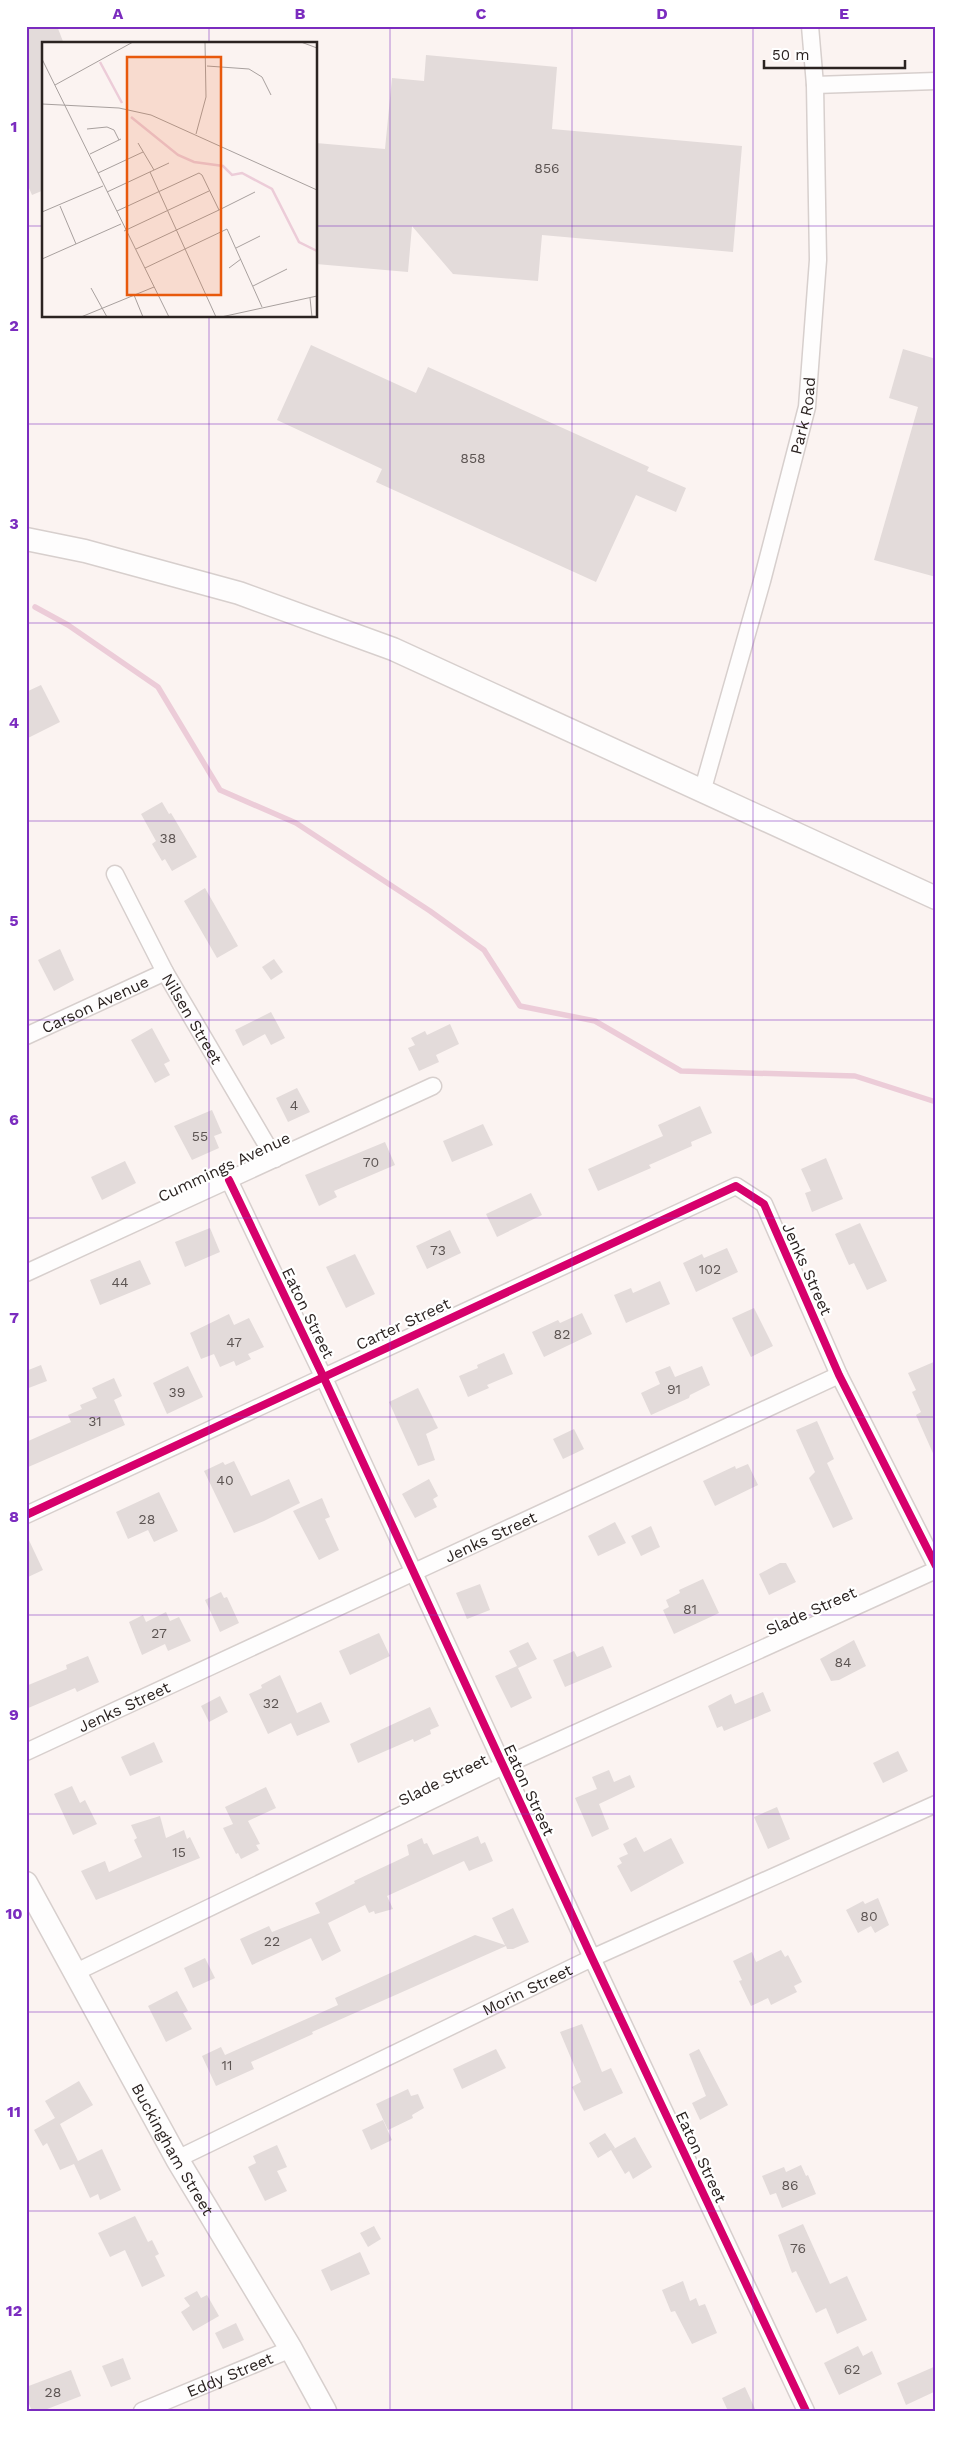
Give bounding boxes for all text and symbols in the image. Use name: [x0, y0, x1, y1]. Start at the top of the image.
text: A: [113, 4, 124, 23]
text: B: [295, 4, 306, 23]
text: C: [476, 4, 487, 23]
text: D: [656, 4, 668, 23]
text: E: [839, 4, 849, 23]
scale bar: [764, 38, 906, 70]
inset map: [42, 42, 318, 318]
text: 50 m: [772, 46, 809, 64]
text: 1: [11, 117, 17, 136]
house number: 856: [534, 160, 560, 176]
text: 2: [9, 316, 19, 335]
street label: Park Road: [786, 376, 819, 456]
house number: 858: [460, 450, 486, 466]
text: 3: [9, 514, 19, 533]
text: 4: [9, 713, 19, 732]
house number: 38: [160, 830, 176, 846]
text: 5: [9, 911, 19, 930]
street label: Nilsen Street: [158, 970, 227, 1068]
street label: Carson Avenue: [39, 971, 152, 1037]
house number: 4: [290, 1097, 298, 1113]
text: 6: [9, 1110, 19, 1129]
street label: Cummings Avenue: [155, 1128, 293, 1206]
house number: 55: [192, 1128, 208, 1144]
house number: 70: [363, 1154, 379, 1170]
street label: Jenks Street: [778, 1220, 836, 1318]
house number: 73: [430, 1242, 446, 1258]
house number: 102: [699, 1261, 721, 1277]
street label: Eaton Street: [278, 1264, 338, 1362]
house number: 44: [111, 1274, 129, 1290]
street label: Carter Street: [353, 1294, 453, 1354]
text: 7: [9, 1308, 19, 1327]
house number: 82: [554, 1326, 570, 1342]
house number: 47: [226, 1334, 242, 1350]
house number: 91: [667, 1381, 681, 1397]
house number: 39: [169, 1384, 185, 1400]
house number: 31: [88, 1413, 102, 1429]
house number: 40: [216, 1472, 234, 1488]
text: 8: [9, 1507, 19, 1526]
street label: Jenks Street: [442, 1507, 540, 1566]
house number: 28: [139, 1511, 155, 1527]
street label: Slade Street: [763, 1582, 859, 1639]
house number: 81: [683, 1601, 697, 1617]
house number: 27: [151, 1625, 167, 1641]
house number: 84: [834, 1654, 852, 1670]
street label: Jenks Street: [75, 1677, 173, 1736]
house number: 32: [263, 1695, 279, 1711]
text: 9: [9, 1705, 19, 1724]
street label: Eaton Street: [500, 1741, 559, 1839]
street label: Slade Street: [395, 1750, 491, 1810]
house number: 15: [172, 1844, 186, 1860]
text: 10: [5, 1904, 23, 1923]
house number: 80: [860, 1908, 878, 1924]
house number: 22: [264, 1933, 280, 1949]
street label: Morin Street: [479, 1960, 575, 2019]
house number: 11: [222, 2057, 232, 2073]
street label: Buckingham Street: [128, 2080, 218, 2219]
text: 11: [7, 2102, 21, 2121]
street label: Eaton Street: [672, 2108, 731, 2206]
house number: 86: [781, 2177, 799, 2193]
house number: 76: [790, 2240, 806, 2256]
text: 12: [6, 2301, 22, 2320]
street label: Eddy Street: [184, 2348, 276, 2401]
house number: 62: [844, 2361, 860, 2377]
house number: 28: [45, 2384, 61, 2400]

